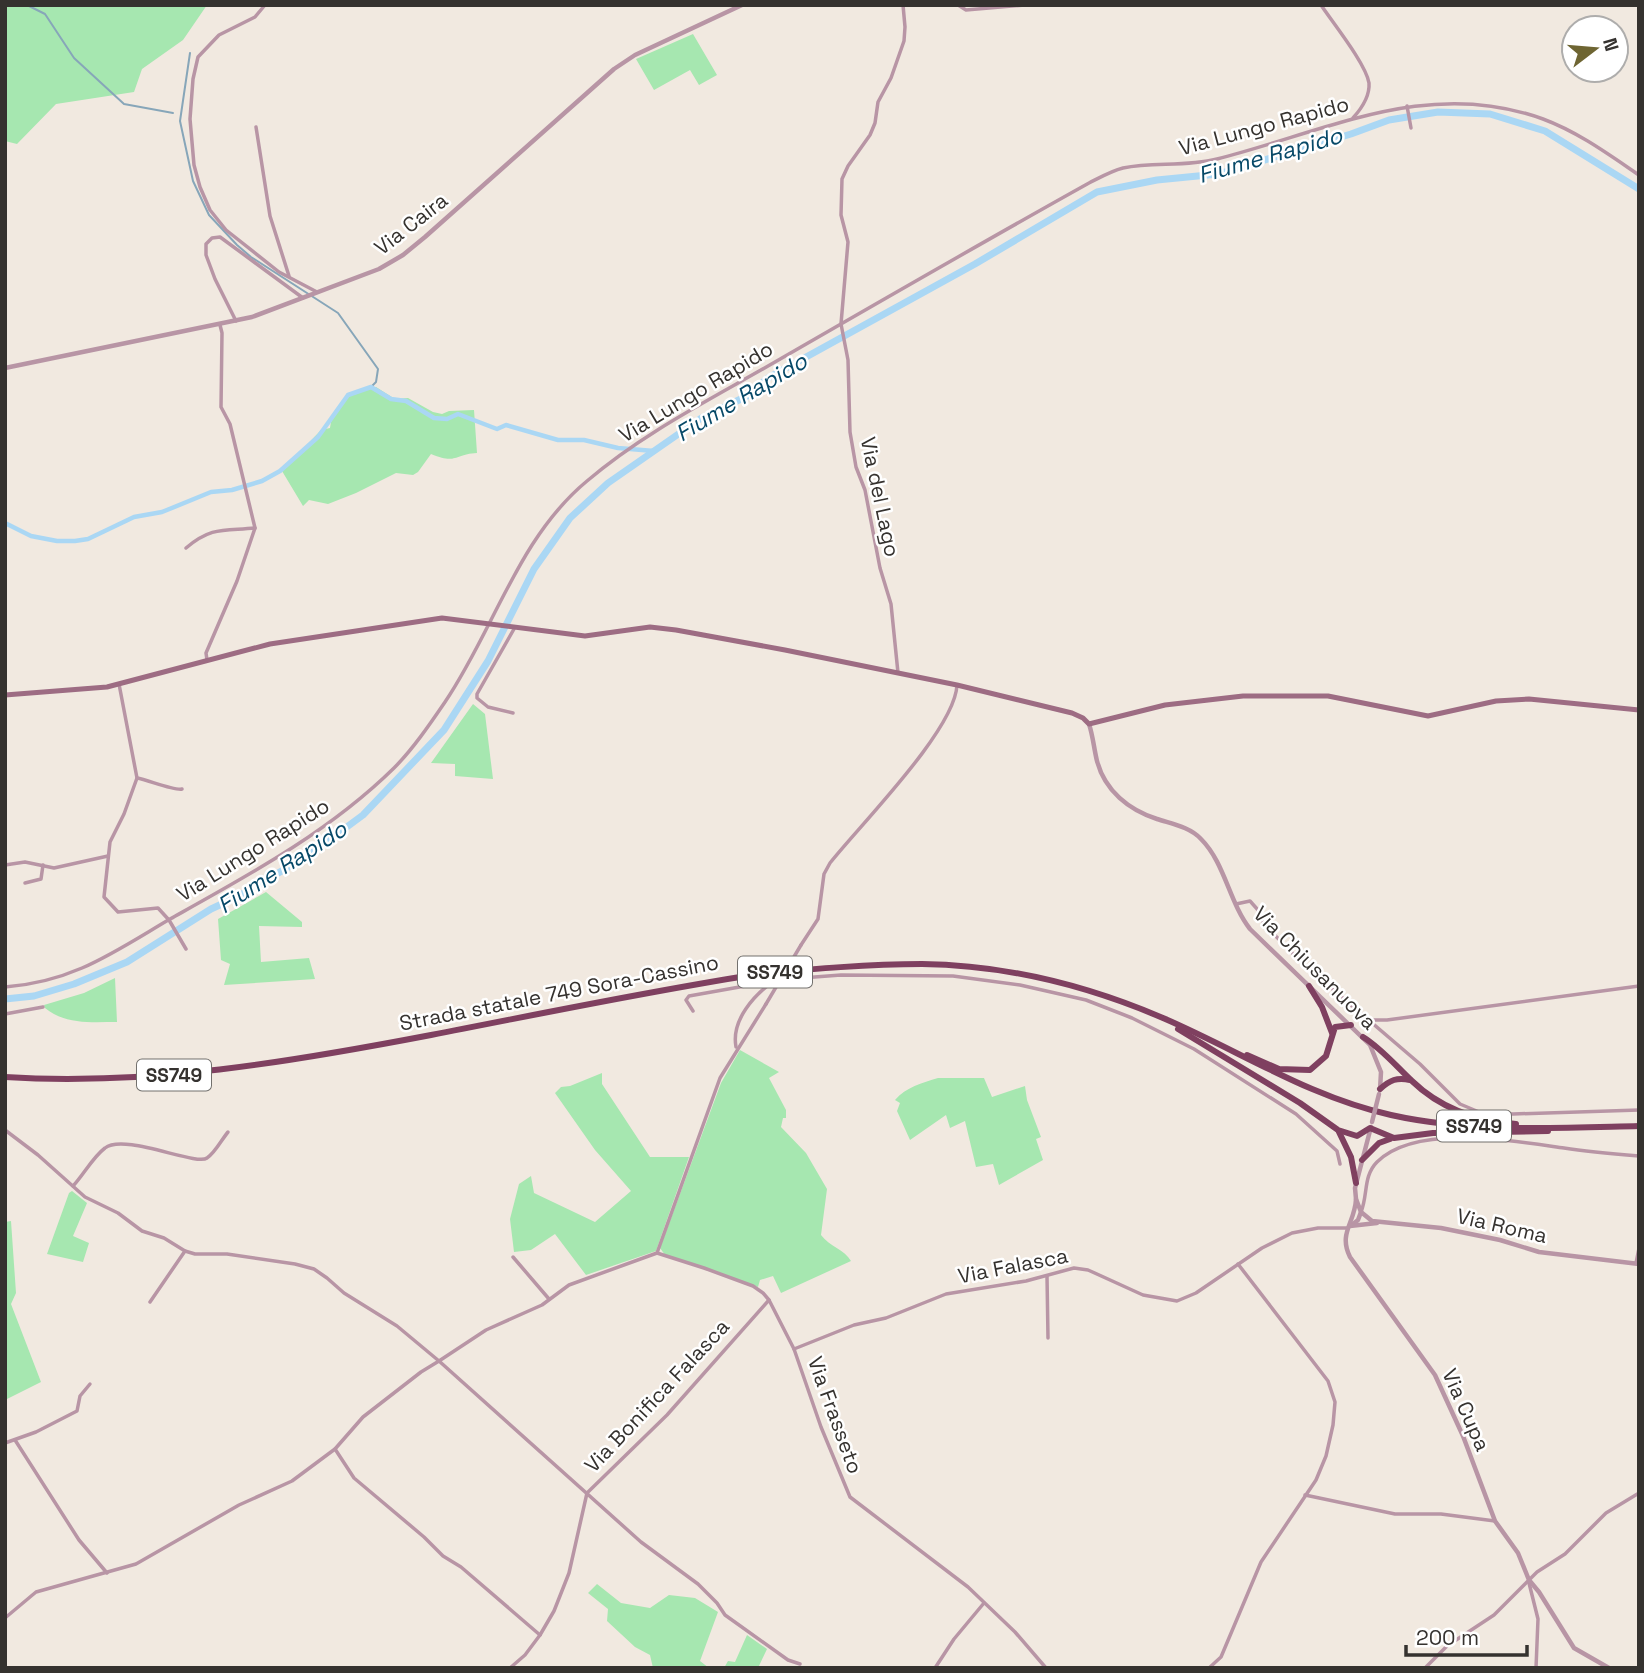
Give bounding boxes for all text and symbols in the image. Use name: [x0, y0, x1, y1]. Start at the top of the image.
north arrow: [1560, 14, 1630, 84]
text: N: [1597, 35, 1625, 54]
street label: Via Lungo Rapido: [1176, 90, 1352, 161]
water label: Fiume Rapido: [1194, 120, 1346, 190]
street label: Via Caira: [369, 187, 453, 261]
street label: Via Lungo Rapido: [614, 335, 778, 448]
water label: Fiume Rapido: [670, 345, 813, 448]
street label: Via del Lago: [855, 434, 906, 559]
street label: Via Lungo Rapido: [171, 792, 334, 907]
water label: Fiume Rapido: [211, 814, 353, 920]
street label: Via Chiusanuova: [1248, 900, 1383, 1035]
street label: Strada statale 749 Sora-Cassino: [397, 948, 721, 1037]
road number: SS749: [738, 956, 812, 988]
road number: SS749: [137, 1060, 211, 1091]
road number: SS749: [1437, 1110, 1511, 1142]
street label: Via Roma: [1454, 1202, 1550, 1249]
street label: Via Falasca: [955, 1242, 1070, 1289]
street label: Via Bonifica Falasca: [578, 1313, 735, 1478]
street label: Via Frasseto: [802, 1352, 869, 1477]
street label: Via Cupa: [1436, 1364, 1497, 1455]
scale bar: [1406, 1614, 1527, 1658]
text: 200 m: [1416, 1624, 1479, 1651]

